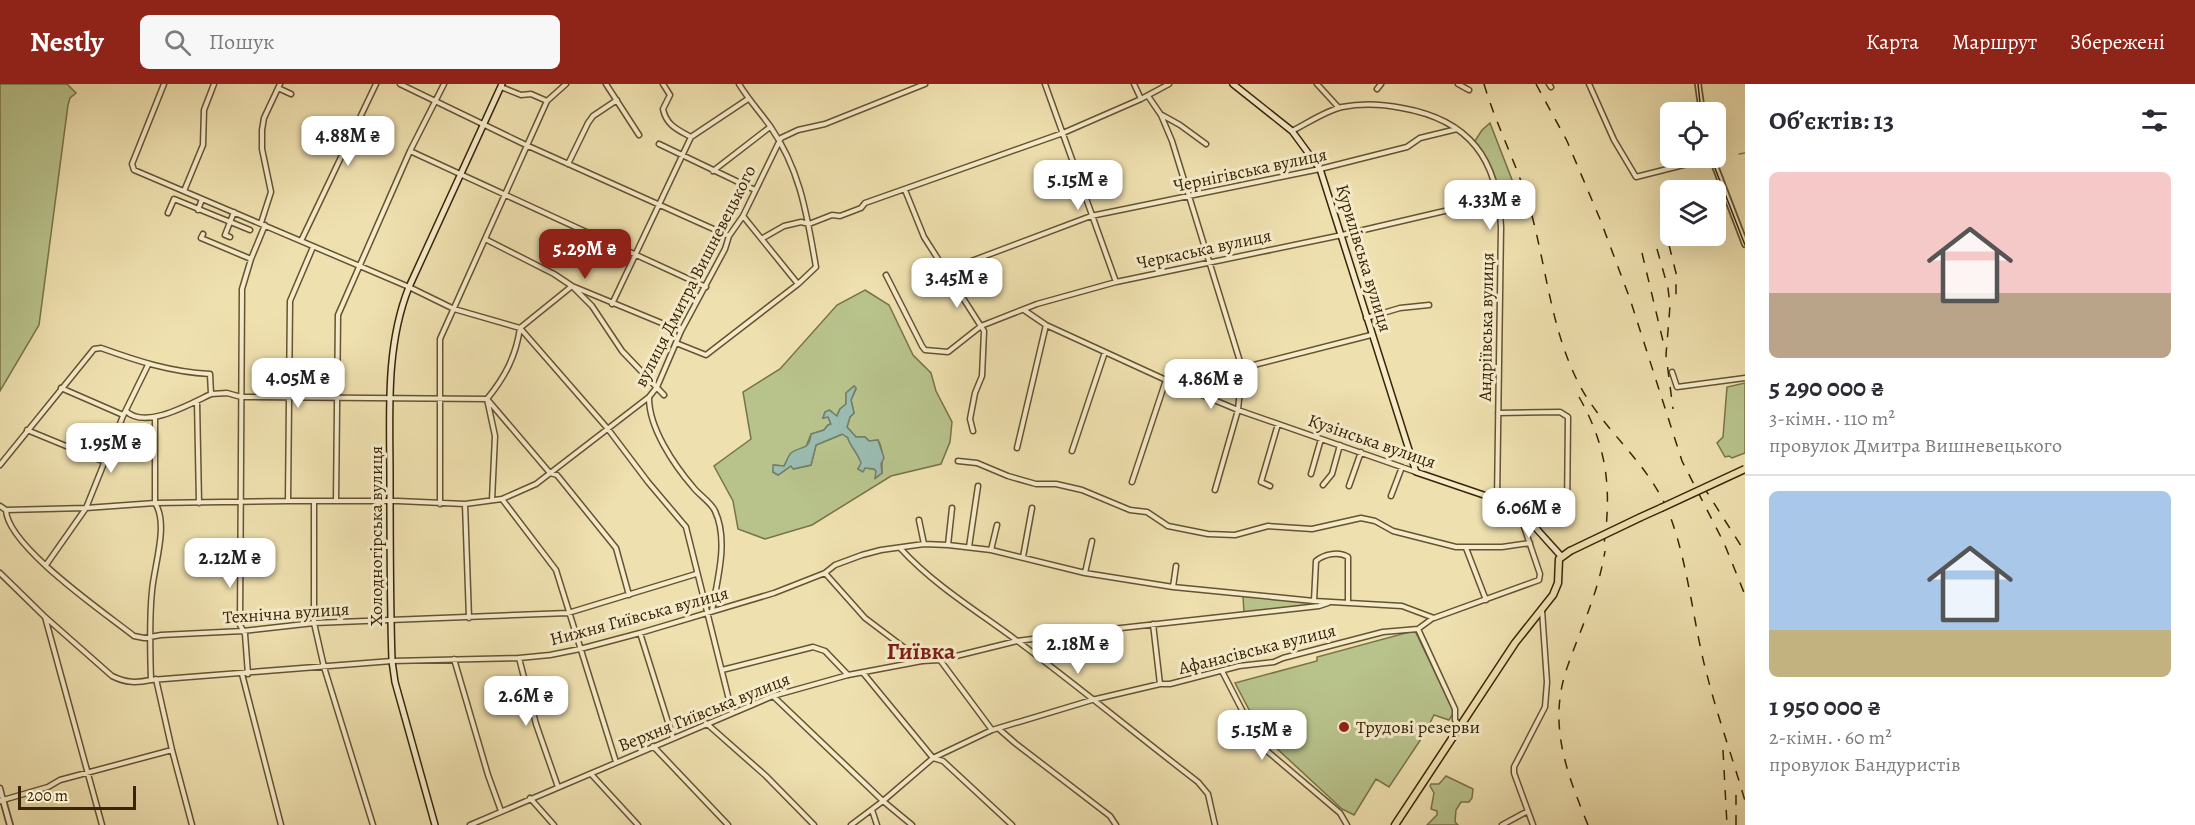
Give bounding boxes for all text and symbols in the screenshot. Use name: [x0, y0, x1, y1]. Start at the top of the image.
search box: [140, 15, 560, 69]
text: Nestly: [30, 23, 104, 61]
icon: search: [161, 26, 194, 59]
text: Пошук: [209, 27, 275, 57]
text: Карта: [1866, 28, 1919, 56]
text: Маршрут: [1952, 28, 2037, 56]
text: Збережені: [2070, 28, 2165, 56]
map controls: [1660, 102, 1726, 246]
button: locate: [1660, 102, 1726, 168]
text: Об’єктів: 13: [1769, 103, 1894, 138]
icon: filters: [2138, 104, 2171, 137]
pin: 4.88M ₴: [293, 116, 403, 167]
text: 4.88M ₴: [315, 122, 381, 149]
street label: Чернігівська вулиця: [1171, 142, 1329, 198]
pin: 5.15M ₴: [1023, 160, 1133, 211]
street label: вулиця Дмитра Вишневецького: [629, 161, 761, 391]
text: 5.15M ₴: [1048, 166, 1108, 193]
pin: 4.33M ₴: [1435, 180, 1545, 231]
button: layers: [1660, 180, 1726, 246]
street label: Курилівська вулиця: [1330, 181, 1398, 335]
text: 4.33M ₴: [1458, 186, 1522, 213]
icon: home: [1916, 211, 2024, 319]
street label: Черкаська вулиця: [1135, 223, 1273, 275]
pin: 5.29M ₴: [530, 229, 640, 280]
text: 5.29M ₴: [553, 235, 617, 262]
street label: Андріївська вулиця: [1473, 252, 1499, 403]
pin: 3.45M ₴: [902, 258, 1012, 309]
text: 3.45M ₴: [925, 264, 989, 291]
pin: 4.05M ₴: [243, 358, 353, 409]
pin: 4.86M ₴: [1156, 359, 1266, 410]
text: 4.05M ₴: [266, 364, 330, 391]
text: 4.86M ₴: [1179, 365, 1243, 392]
text: 5 290 000 ₴: [1769, 370, 1885, 405]
text: 3-кімн. · 110 m²: [1769, 405, 1895, 432]
street label: Кузінська вулиця: [1305, 408, 1439, 474]
pin: 1.95M ₴: [56, 423, 166, 474]
text: 1.95M ₴: [80, 429, 142, 456]
text: провулок Дмитра Вишневецького: [1769, 432, 2062, 459]
street label: Холодногірська вулиця: [364, 446, 388, 626]
pin: 6.06M ₴: [1474, 488, 1584, 539]
text: 6.06M ₴: [1496, 494, 1562, 521]
icon: home: [1916, 530, 2024, 638]
pin: 2.12M ₴: [175, 538, 285, 589]
text: 2.12M ₴: [198, 544, 262, 571]
street label: Нижня Гиївська вулиця: [547, 581, 731, 651]
street label: Технічна вулиця: [222, 597, 350, 629]
street label: Афанасівська вулиця: [1175, 618, 1338, 680]
pin: 2.18M ₴: [1023, 624, 1133, 675]
text: 2.18M ₴: [1047, 630, 1109, 657]
district label: Гиївка: [887, 635, 956, 667]
street label: Верхня Гиївська вулиця: [615, 667, 793, 757]
pin: 2.6M ₴: [477, 676, 575, 727]
text: 2.6M ₴: [498, 682, 554, 709]
text: 1 950 000 ₴: [1769, 689, 1881, 724]
pin: 5.15M ₴: [1207, 710, 1317, 761]
place label: Трудові резерви: [1356, 715, 1480, 739]
text: 5.15M ₴: [1232, 716, 1292, 743]
marker: Трудові резерви: [1337, 720, 1351, 734]
text: 2-кімн. · 60 m²: [1769, 724, 1892, 751]
text: провулок Бандуристів: [1769, 751, 1961, 778]
scale bar: [18, 783, 136, 810]
text: 200 m: [27, 785, 68, 807]

